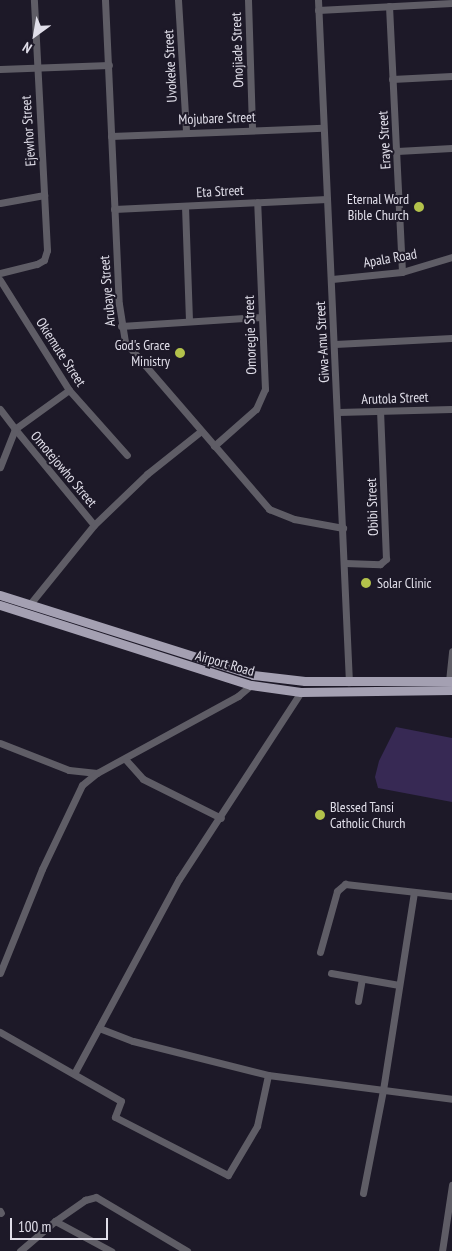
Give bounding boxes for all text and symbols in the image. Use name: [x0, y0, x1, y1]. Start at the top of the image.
north arrow: [10, 10, 60, 60]
street label: Onojiade Street: [227, 12, 247, 88]
street label: Uvokeke Street: [160, 29, 180, 103]
text: N: [19, 38, 35, 57]
street label: Ejewhor Street: [17, 95, 39, 167]
street label: Mojubare Street: [178, 108, 256, 128]
street label: Eraye Street: [374, 110, 394, 170]
street label: Eta Street: [196, 181, 244, 201]
place label: Eternal Word Bible Church: [347, 191, 409, 223]
marker: Eternal Word Bible Church: [413, 201, 425, 213]
street label: Apala Road: [362, 245, 418, 271]
street label: Arubaye Street: [96, 255, 118, 327]
street label: Omoregie Street: [240, 295, 260, 375]
street label: Giwa-Amu Street: [311, 301, 333, 383]
street label: Okiemute Street: [33, 314, 89, 390]
place label: God's Grace Ministry: [115, 337, 170, 370]
marker: God's Grace Ministry: [174, 347, 186, 359]
street label: Arutola Street: [361, 388, 429, 408]
street label: Omotejowho Street: [27, 428, 101, 510]
street label: Obibi Street: [363, 478, 381, 536]
place label: Solar Clinic: [377, 575, 432, 591]
marker: Solar Clinic: [359, 576, 373, 590]
street label: Airport Road: [194, 647, 256, 679]
place label: Blessed Tansi Catholic Church: [330, 799, 406, 832]
marker: Blessed Tansi Catholic Church: [314, 809, 326, 821]
scale bar: [12, 1208, 110, 1240]
text: 100 m: [18, 1217, 51, 1236]

